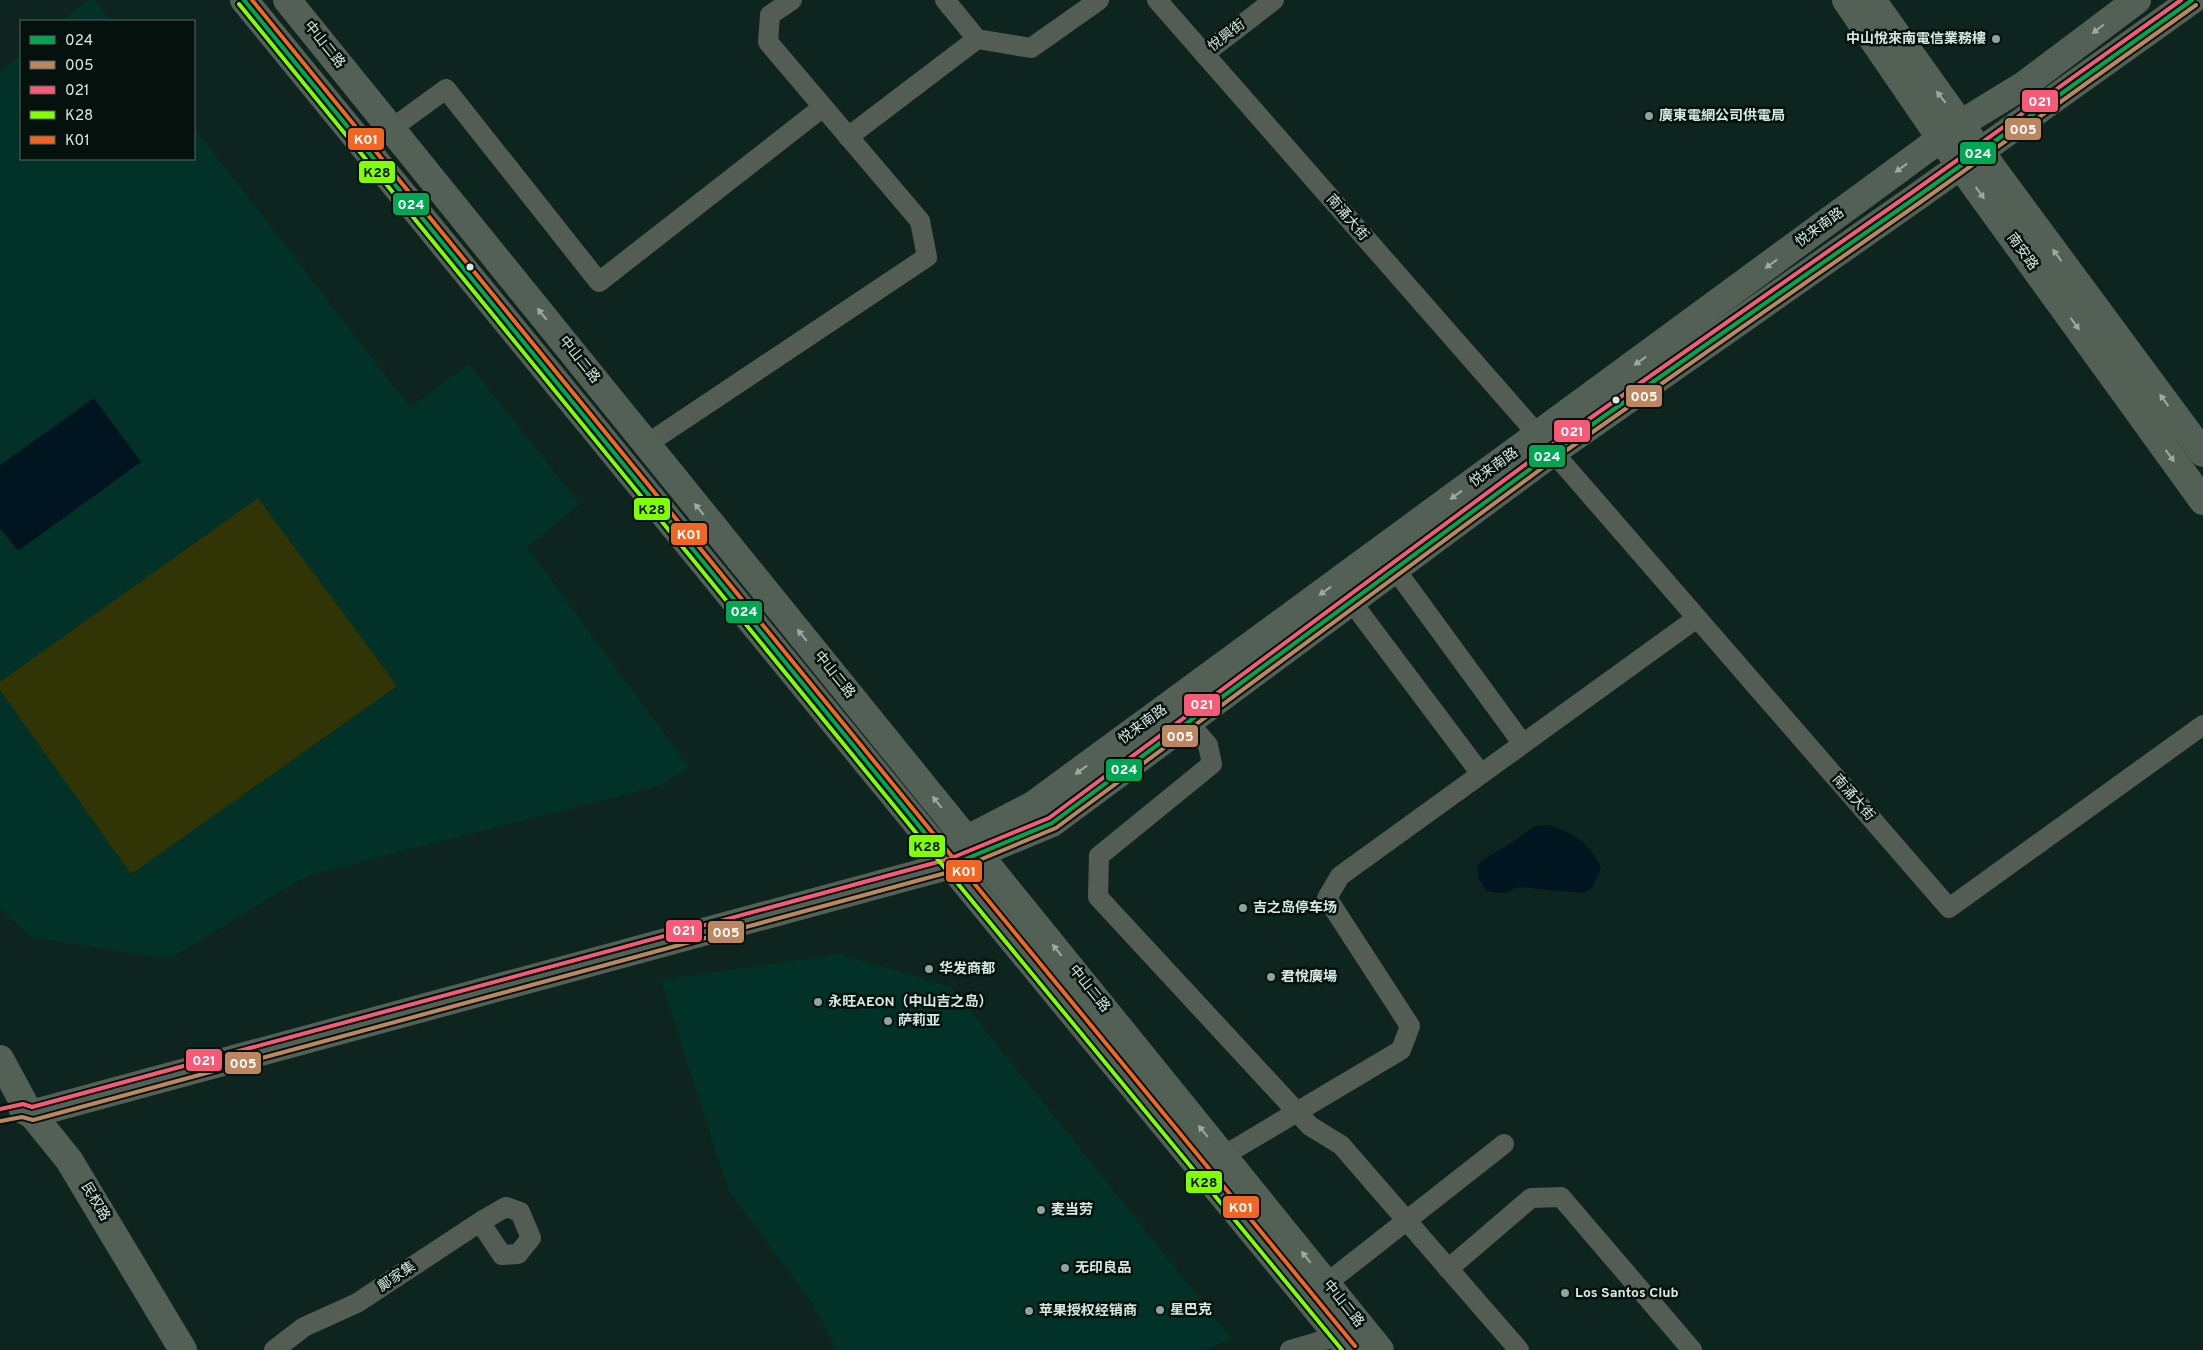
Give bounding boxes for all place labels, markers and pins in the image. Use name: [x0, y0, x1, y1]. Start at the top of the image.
place label: 中山悅來南電信業務樓: [1846, 31, 1986, 48]
marker: 中山悅來南電信業務樓: [1990, 33, 2002, 45]
place label: 廣東電網公司供電局: [1659, 107, 1785, 125]
marker: 廣東電網公司供電局: [1643, 110, 1655, 122]
unlabelled marker: [465, 262, 475, 272]
unlabelled marker: [1611, 395, 1621, 405]
place label: 吉之岛停车场: [1253, 899, 1337, 917]
marker: 吉之岛停车场: [1237, 902, 1249, 914]
place label: 华发商都: [939, 960, 995, 978]
marker: 华发商都: [923, 963, 935, 975]
place label: 君悅廣場: [1281, 968, 1337, 986]
marker: 君悅廣場: [1265, 971, 1277, 983]
place label: 永旺AEON（中山吉之岛）: [828, 993, 993, 1011]
marker: 永旺AEON（中山吉之岛）: [812, 996, 824, 1008]
place label: 萨莉亚: [898, 1013, 940, 1030]
marker: 萨莉亚: [882, 1015, 894, 1027]
place label: 麦当劳: [1051, 1202, 1093, 1219]
marker: 麦当劳: [1035, 1204, 1047, 1216]
place label: 无印良品: [1075, 1260, 1131, 1277]
marker: 无印良品: [1059, 1262, 1071, 1274]
place label: Los Santos Club: [1575, 1285, 1679, 1302]
marker: Los Santos Club: [1559, 1287, 1571, 1299]
place label: 星巴克: [1170, 1302, 1212, 1319]
place label: 苹果授权经销商: [1039, 1303, 1137, 1320]
marker: 星巴克: [1154, 1304, 1166, 1316]
marker: 苹果授权经销商: [1023, 1305, 1035, 1317]

